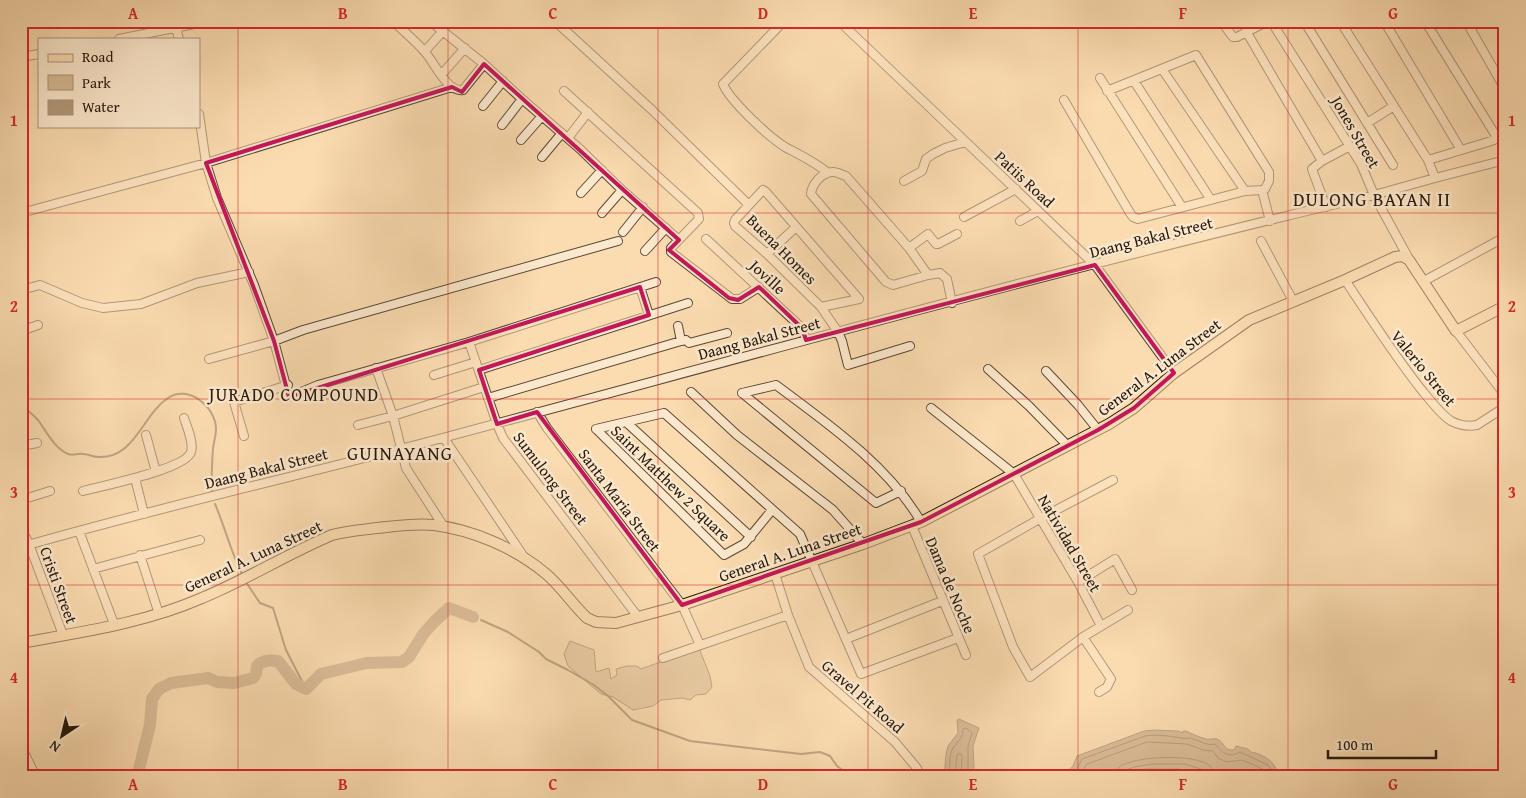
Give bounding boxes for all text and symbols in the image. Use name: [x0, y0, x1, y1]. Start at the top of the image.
text: A: [128, 1, 139, 25]
text: B: [338, 1, 348, 25]
text: C: [548, 1, 558, 25]
text: D: [758, 1, 768, 25]
text: E: [969, 1, 978, 25]
text: F: [1179, 1, 1187, 25]
text: G: [1388, 1, 1398, 25]
legend: [38, 38, 200, 128]
text: Road: [82, 46, 113, 67]
text: Park: [82, 72, 111, 93]
street label: Jones Street: [1325, 90, 1387, 173]
text: Water: [82, 96, 120, 117]
text: 1: [10, 108, 18, 132]
text: 1: [1508, 108, 1516, 132]
street label: Patiis Road: [990, 145, 1061, 213]
district label: DULONG BAYAN II: [1293, 185, 1451, 213]
street label: Buena Homes: [741, 208, 823, 290]
street label: Daang Bakal Street: [1087, 210, 1215, 264]
street label: Joville: [743, 253, 791, 300]
text: 2: [10, 294, 18, 318]
text: 2: [1508, 294, 1516, 318]
street label: Daang Bakal Street: [695, 310, 823, 366]
street label: General A. Luna Street: [1092, 312, 1226, 422]
street label: Valerio Street: [1386, 325, 1463, 412]
district label: JURADO COMPOUND: [207, 381, 379, 408]
street label: Saint Matthew 2 Square: [606, 419, 736, 547]
street label: Sumulong Street: [508, 426, 594, 530]
district label: GUINAYANG: [347, 439, 453, 467]
street label: Daang Bakal Street: [202, 441, 330, 495]
street label: Santa Maria Street: [573, 443, 667, 557]
text: 3: [10, 480, 18, 504]
text: 3: [1508, 480, 1516, 504]
street label: Natividad Street: [1032, 490, 1108, 597]
street label: General A. Luna Street: [180, 513, 326, 598]
street label: General A. Luna Street: [715, 516, 865, 588]
street label: Dama de Noche: [920, 533, 982, 637]
street label: Cristi Street: [34, 543, 84, 627]
street label: Gravel Pit Road: [817, 653, 910, 739]
text: 4: [10, 665, 18, 689]
text: 4: [1508, 665, 1516, 689]
north arrow: [38, 710, 88, 760]
scale bar: [1328, 728, 1436, 760]
text: 100 m: [1336, 734, 1374, 755]
text: N: [44, 735, 64, 758]
text: A: [128, 772, 139, 796]
text: B: [338, 772, 348, 796]
text: C: [548, 772, 558, 796]
text: D: [758, 772, 768, 796]
text: E: [969, 772, 978, 796]
text: F: [1179, 772, 1187, 796]
text: G: [1388, 772, 1398, 796]

